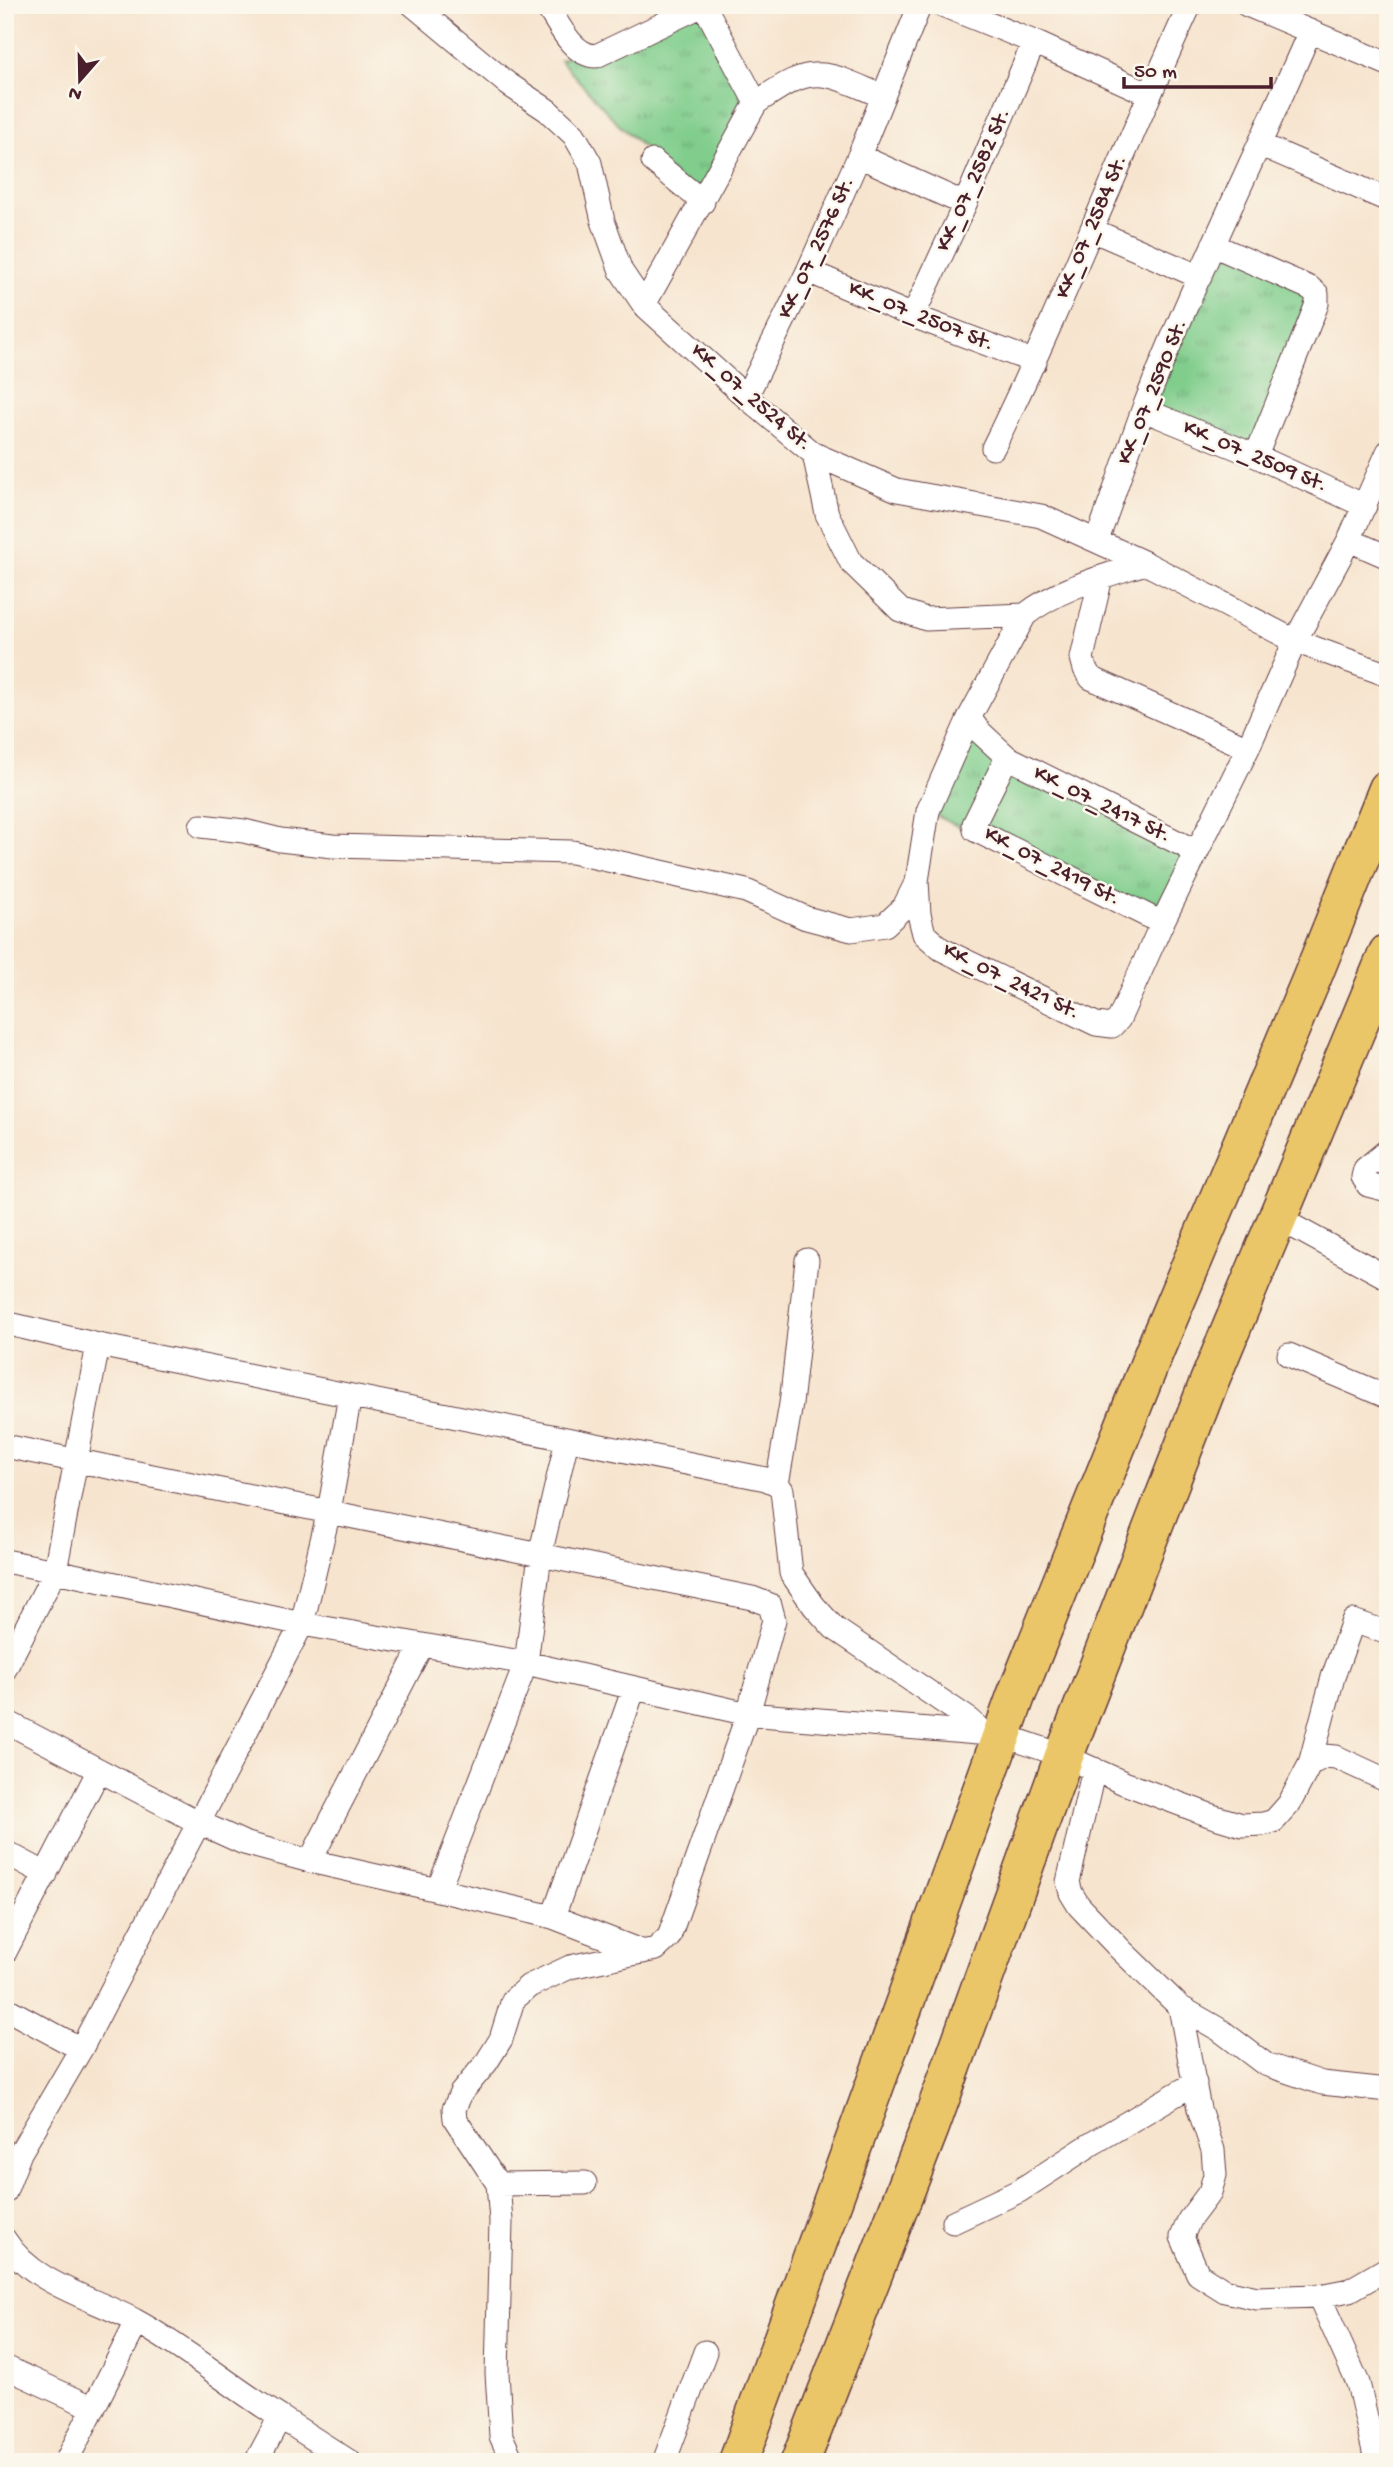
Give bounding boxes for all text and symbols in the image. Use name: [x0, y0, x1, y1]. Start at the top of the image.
north arrow: [46, 46, 116, 116]
scale bar: [1124, 46, 1270, 90]
text: 50 m: [1134, 61, 1177, 86]
text: N: [66, 80, 85, 106]
street label: KK_07_2582 St.: [930, 104, 1018, 256]
street label: KK_07_2584 St.: [1050, 151, 1134, 303]
street label: KK_07_2576 St.: [772, 173, 862, 323]
street label: KK_07_2507 St.: [844, 275, 998, 359]
street label: KK_07_2590 St.: [1112, 315, 1194, 469]
street label: KK_07_2524 St.: [685, 338, 817, 458]
street label: KK_07_2509 St.: [1179, 414, 1331, 500]
street label: KK_07_2417 St.: [1029, 760, 1175, 850]
street label: KK_07_2419 St.: [979, 821, 1125, 913]
street label: KK_07_2421 St.: [938, 937, 1084, 1027]

